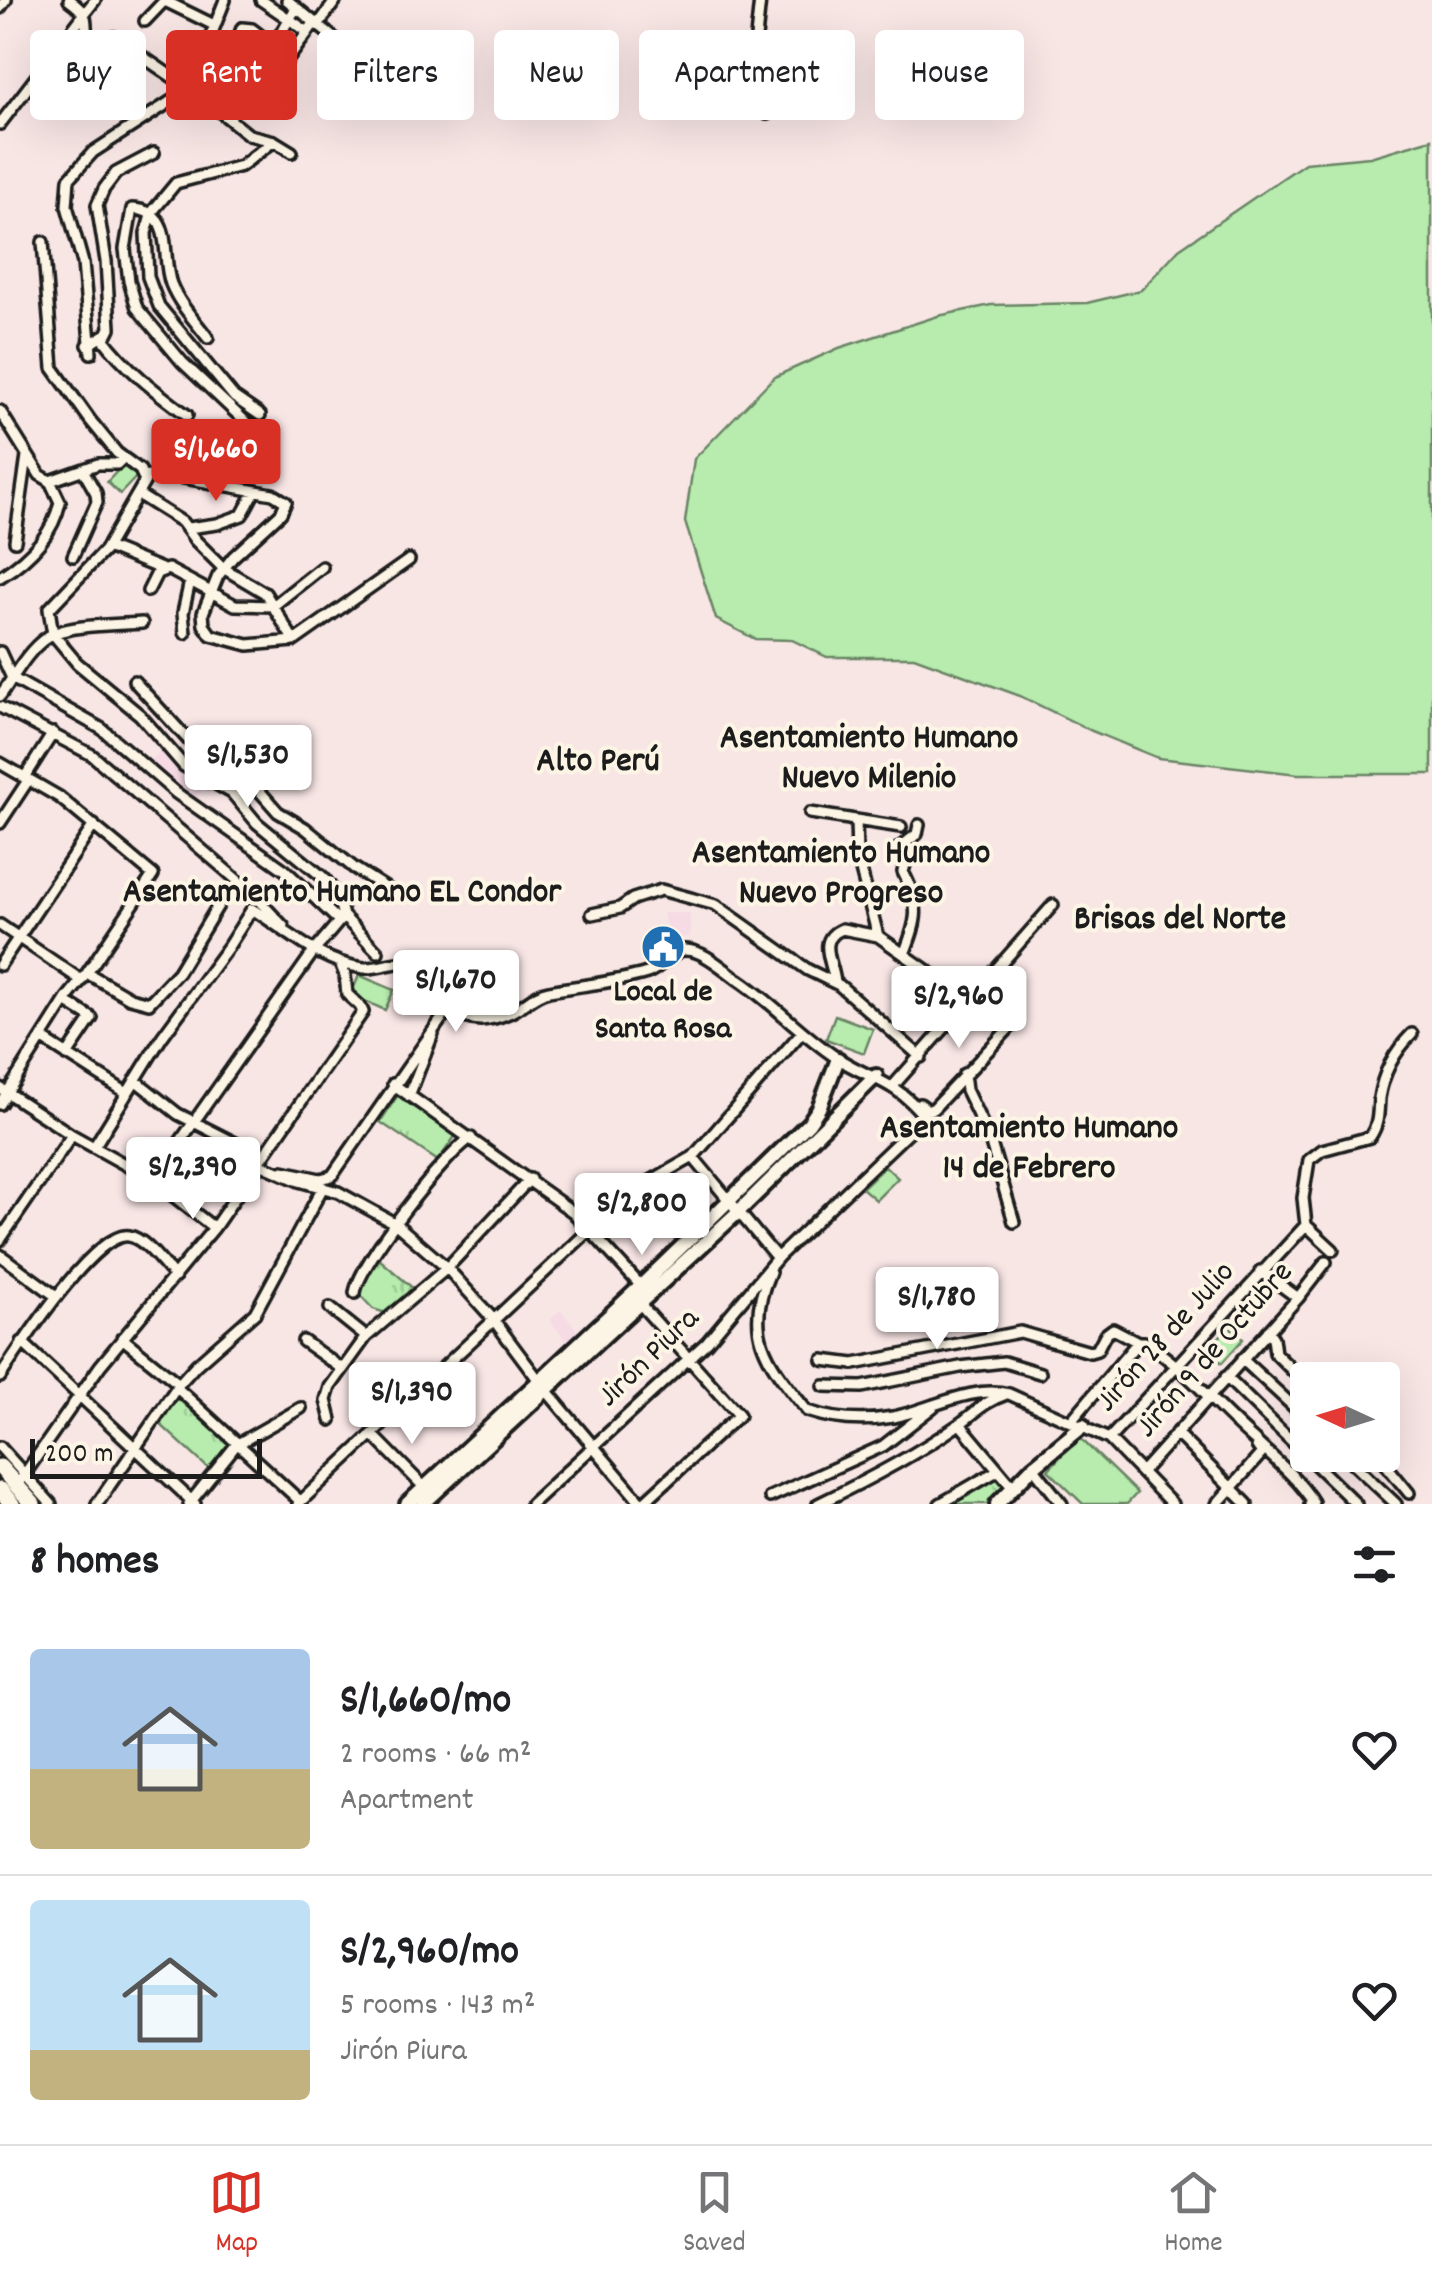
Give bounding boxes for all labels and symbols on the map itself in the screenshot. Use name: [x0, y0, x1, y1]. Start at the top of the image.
pin: S/1,660: [124, 419, 308, 504]
district label: Asentamiento Humano Nuevo Milenio: [720, 715, 1018, 805]
pin: S/1,530: [156, 725, 340, 810]
district label: Alto Perú: [536, 738, 660, 788]
district label: Asentamiento Humano Nuevo Progreso: [692, 830, 990, 920]
district label: Asentamiento Humano EL Condor: [123, 869, 562, 919]
district label: Brisas del Norte: [1074, 896, 1286, 946]
public building icon: Local de Santa Rosa: [640, 924, 686, 970]
pin: S/1,670: [364, 950, 548, 1035]
pin: S/2,960: [867, 966, 1051, 1051]
place label: Local de Santa Rosa: [595, 971, 732, 1054]
district label: Asentamiento Humano 14 de Febrero: [880, 1105, 1178, 1195]
pin: S/2,390: [101, 1137, 285, 1222]
pin: S/2,800: [550, 1173, 734, 1258]
street label: Jirón 28 de Julio: [1087, 1252, 1247, 1424]
street label: Jirón 9 de Octubre: [1126, 1253, 1306, 1449]
pin: S/1,780: [845, 1267, 1029, 1352]
street label: Jirón Piura: [588, 1298, 712, 1420]
pin: S/1,390: [320, 1362, 504, 1447]
north arrow: [1290, 1362, 1400, 1472]
scale bar: [30, 1434, 262, 1478]

